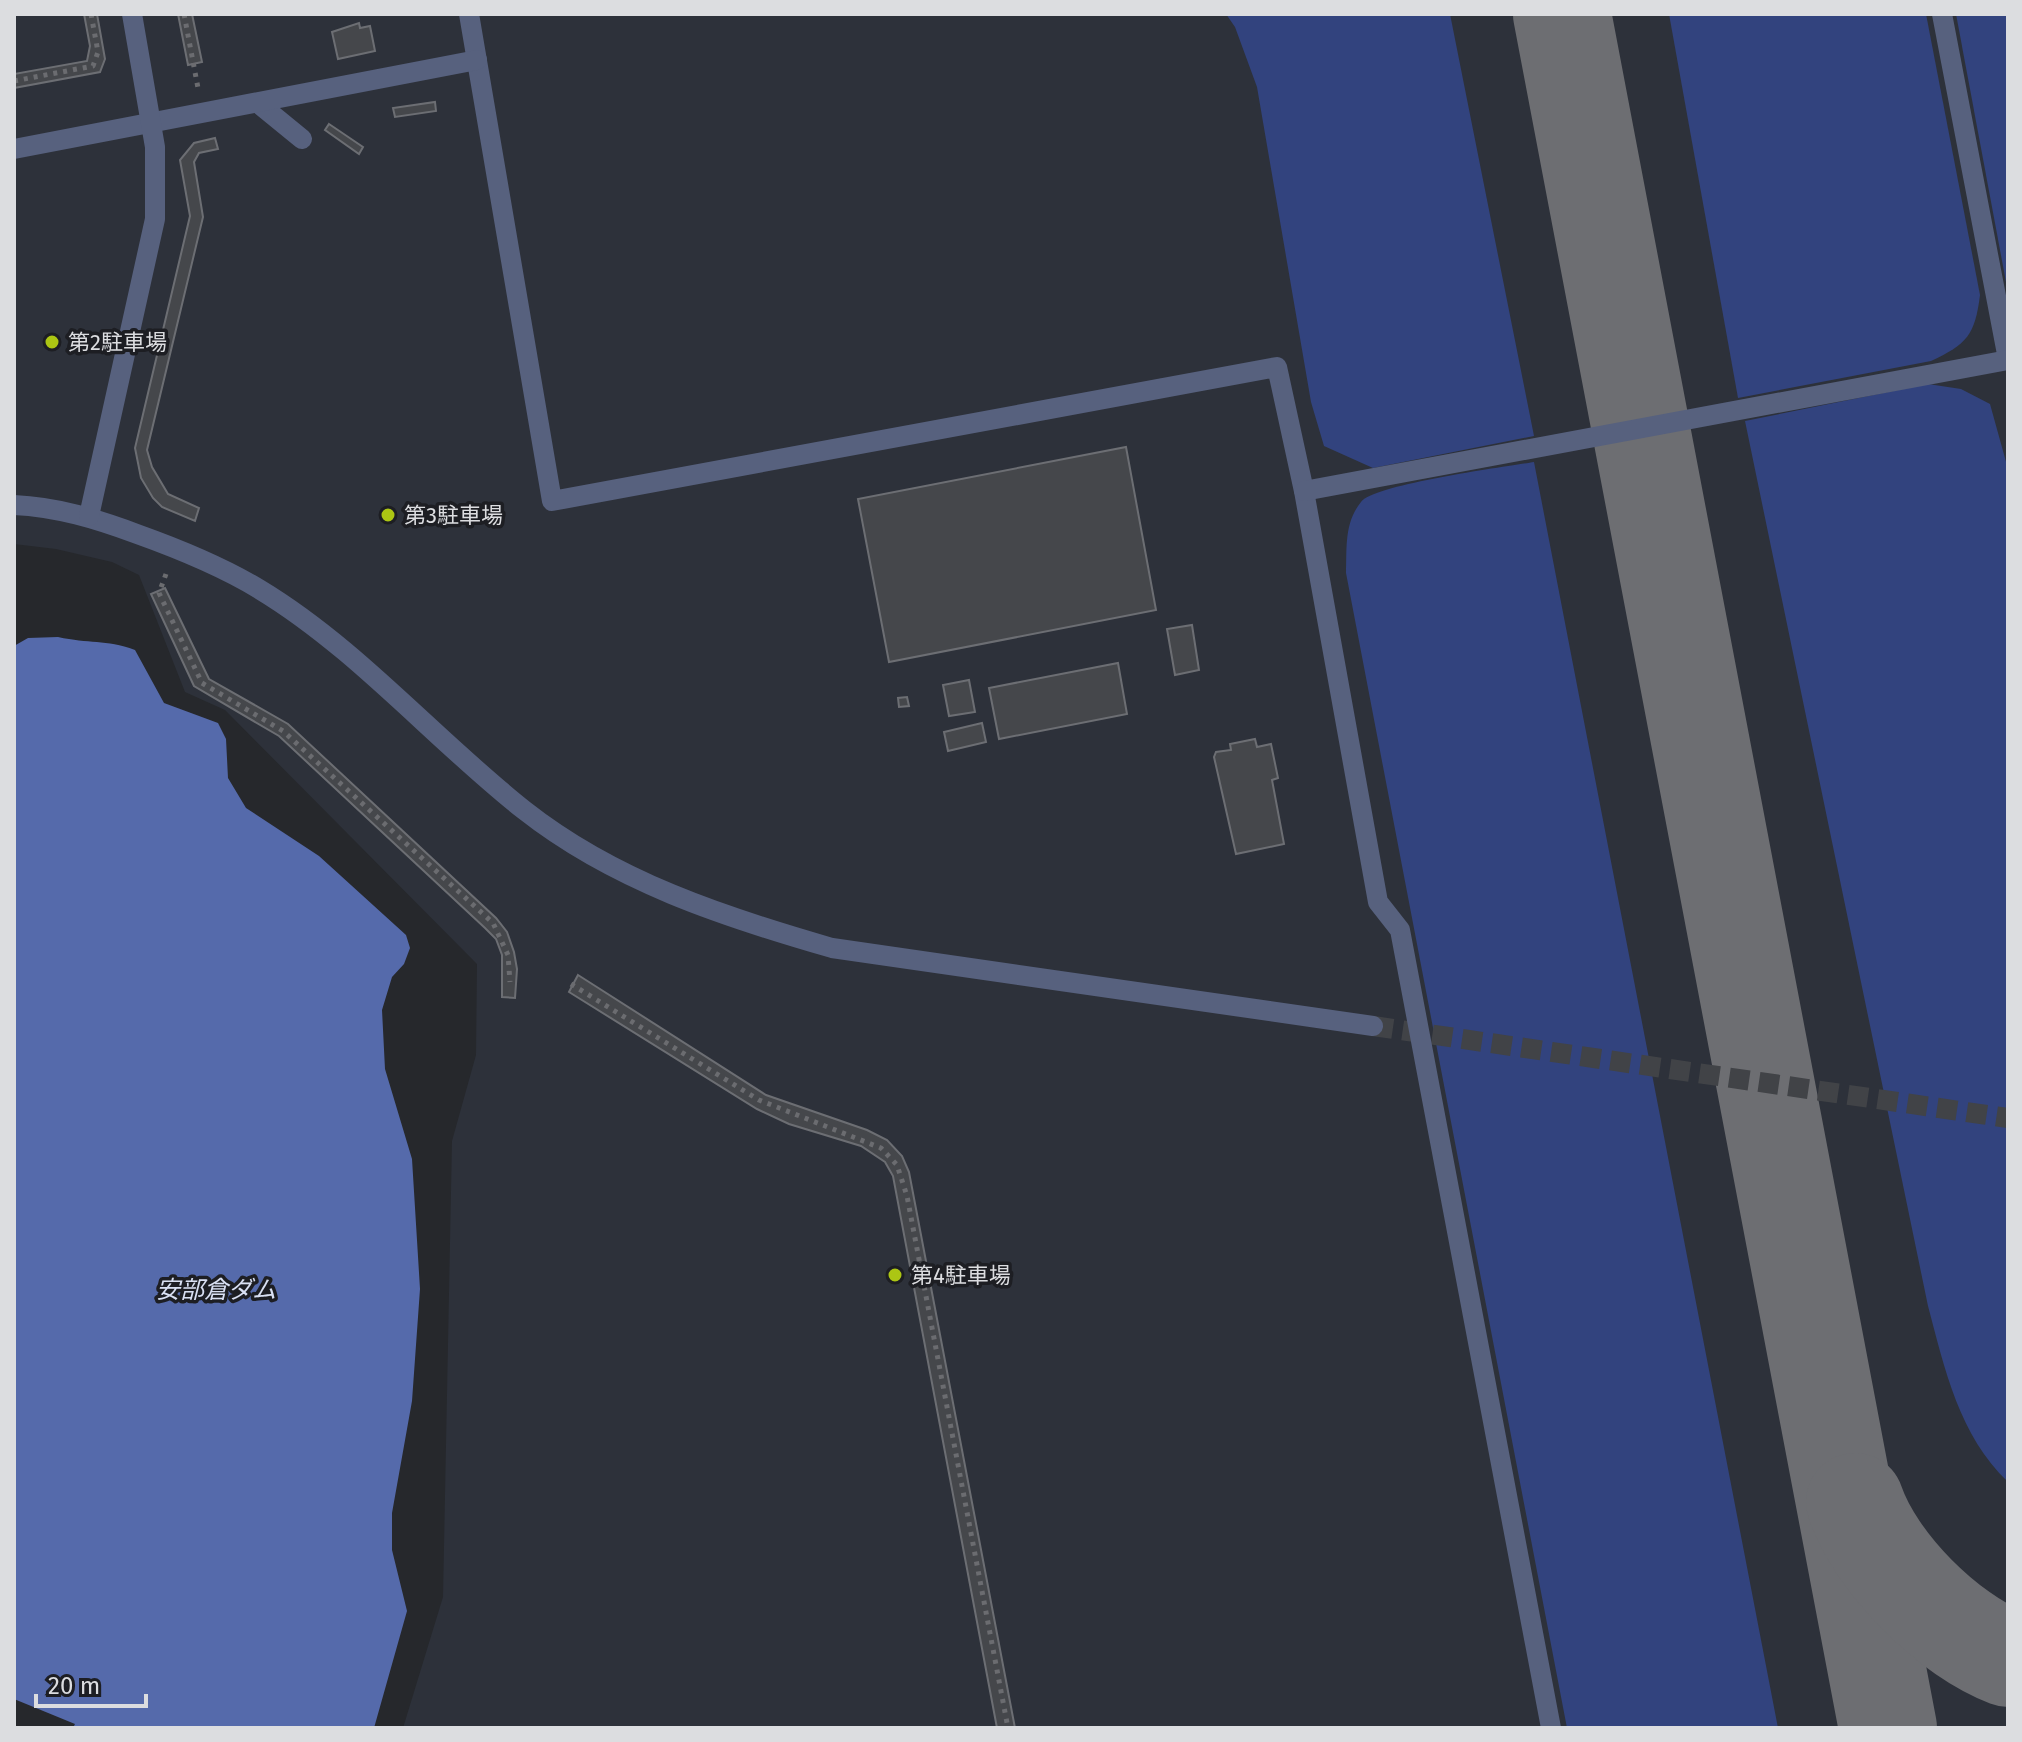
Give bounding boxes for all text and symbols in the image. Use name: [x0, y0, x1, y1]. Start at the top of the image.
place label: 第2駐車場: [68, 329, 167, 356]
marker: 第2駐車場: [43, 333, 61, 351]
place label: 第3駐車場: [404, 502, 503, 529]
marker: 第3駐車場: [379, 506, 397, 524]
place label: 第4駐車場: [911, 1262, 1011, 1289]
marker: 第4駐車場: [886, 1266, 904, 1284]
water label: 安部倉ダム: [156, 1276, 276, 1304]
scale bar: [36, 1658, 146, 1708]
text: 20 m: [48, 1672, 100, 1700]

